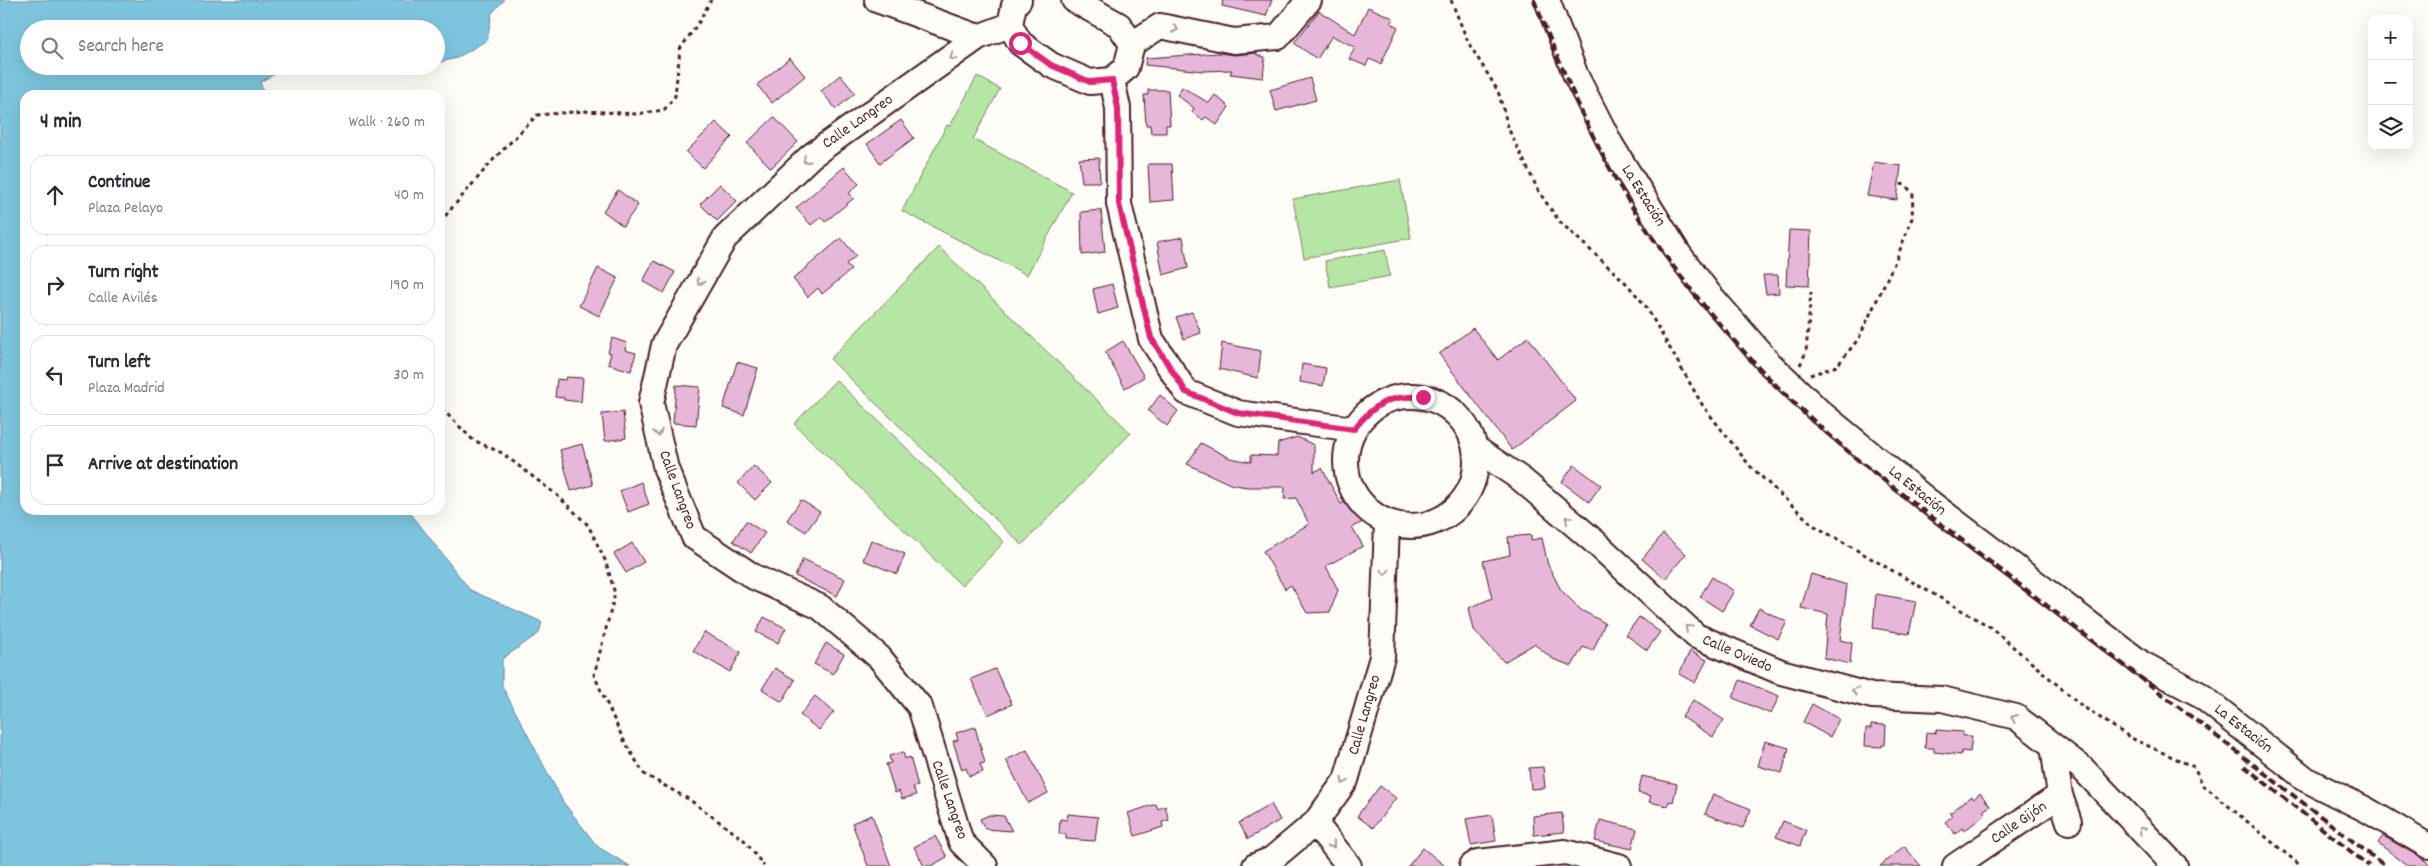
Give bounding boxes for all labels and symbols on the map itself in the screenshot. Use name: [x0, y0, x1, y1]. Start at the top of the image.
one-way arrow: [1170, 23, 1179, 34]
route start: [1009, 32, 1032, 55]
one-way arrow: [949, 51, 958, 60]
street label: Calle Langreo: [818, 89, 898, 155]
one-way arrow: [802, 154, 811, 163]
street label: La Estación: [1615, 161, 1671, 231]
one-way arrow: [696, 276, 706, 285]
route end: [1412, 386, 1435, 409]
one-way arrow: [652, 428, 663, 437]
street label: Calle Langreo: [652, 447, 702, 533]
street label: La Estación: [1883, 460, 1951, 522]
one-way arrow: [1565, 516, 1574, 524]
one-way arrow: [1380, 568, 1390, 576]
one-way arrow: [1684, 625, 1693, 634]
street label: Calle Oviedo: [1698, 629, 1776, 679]
street label: Calle Langreo: [1343, 672, 1387, 758]
one-way arrow: [1851, 687, 1859, 697]
street label: La Estación: [2209, 699, 2277, 759]
one-way arrow: [2010, 714, 2019, 724]
street label: Calle Langreo: [925, 757, 973, 843]
one-way arrow: [1340, 775, 1350, 784]
street label: Calle Gijón: [1986, 796, 2052, 850]
one-way arrow: [2138, 827, 2147, 836]
one-way arrow: [1327, 839, 1335, 848]

